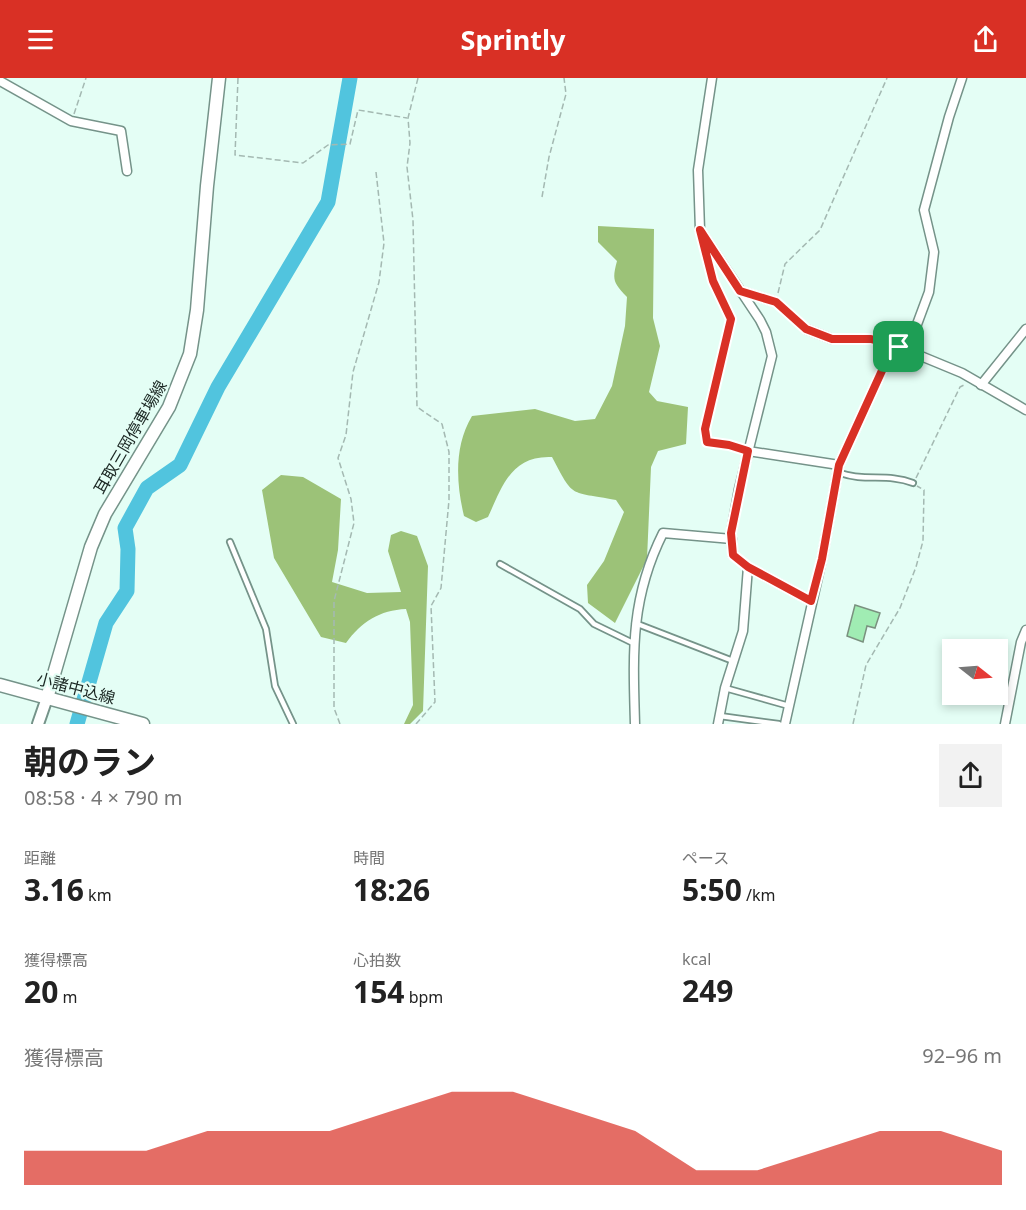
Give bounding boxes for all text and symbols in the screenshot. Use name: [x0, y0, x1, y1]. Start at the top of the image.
text: Sprintly: [461, 21, 565, 58]
icon: menu: [24, 23, 57, 56]
icon: share: [969, 23, 1002, 56]
pin: [873, 321, 924, 372]
icon: arrive: [882, 330, 915, 363]
street label: 耳取三岡停車場線: [88, 376, 172, 498]
north arrow: [942, 639, 1008, 705]
map controls: [942, 639, 1008, 705]
street label: 小諸中込線: [35, 667, 117, 709]
text: 朝のラン: [24, 739, 156, 784]
button: share: [939, 744, 1002, 807]
text: 08:58 · 4 × 790 m: [24, 784, 182, 811]
text: 距離: [24, 847, 56, 869]
text: 時間: [353, 847, 385, 869]
text: ペース: [682, 847, 729, 869]
text: 3.16: [24, 869, 84, 910]
text: 18:26: [353, 869, 430, 910]
text: 5:50: [682, 869, 742, 910]
text: km: [84, 884, 112, 906]
text: /km: [742, 884, 776, 906]
text: kcal: [682, 948, 711, 970]
text: 獲得標高: [24, 949, 88, 971]
text: 心拍数: [353, 949, 401, 971]
text: 249: [682, 970, 733, 1011]
text: 20: [24, 971, 58, 1012]
text: 154: [353, 971, 404, 1012]
text: m: [58, 986, 77, 1008]
text: bpm: [404, 986, 443, 1008]
text: 92–96 m: [922, 1042, 1002, 1069]
text: 獲得標高: [24, 1044, 104, 1071]

